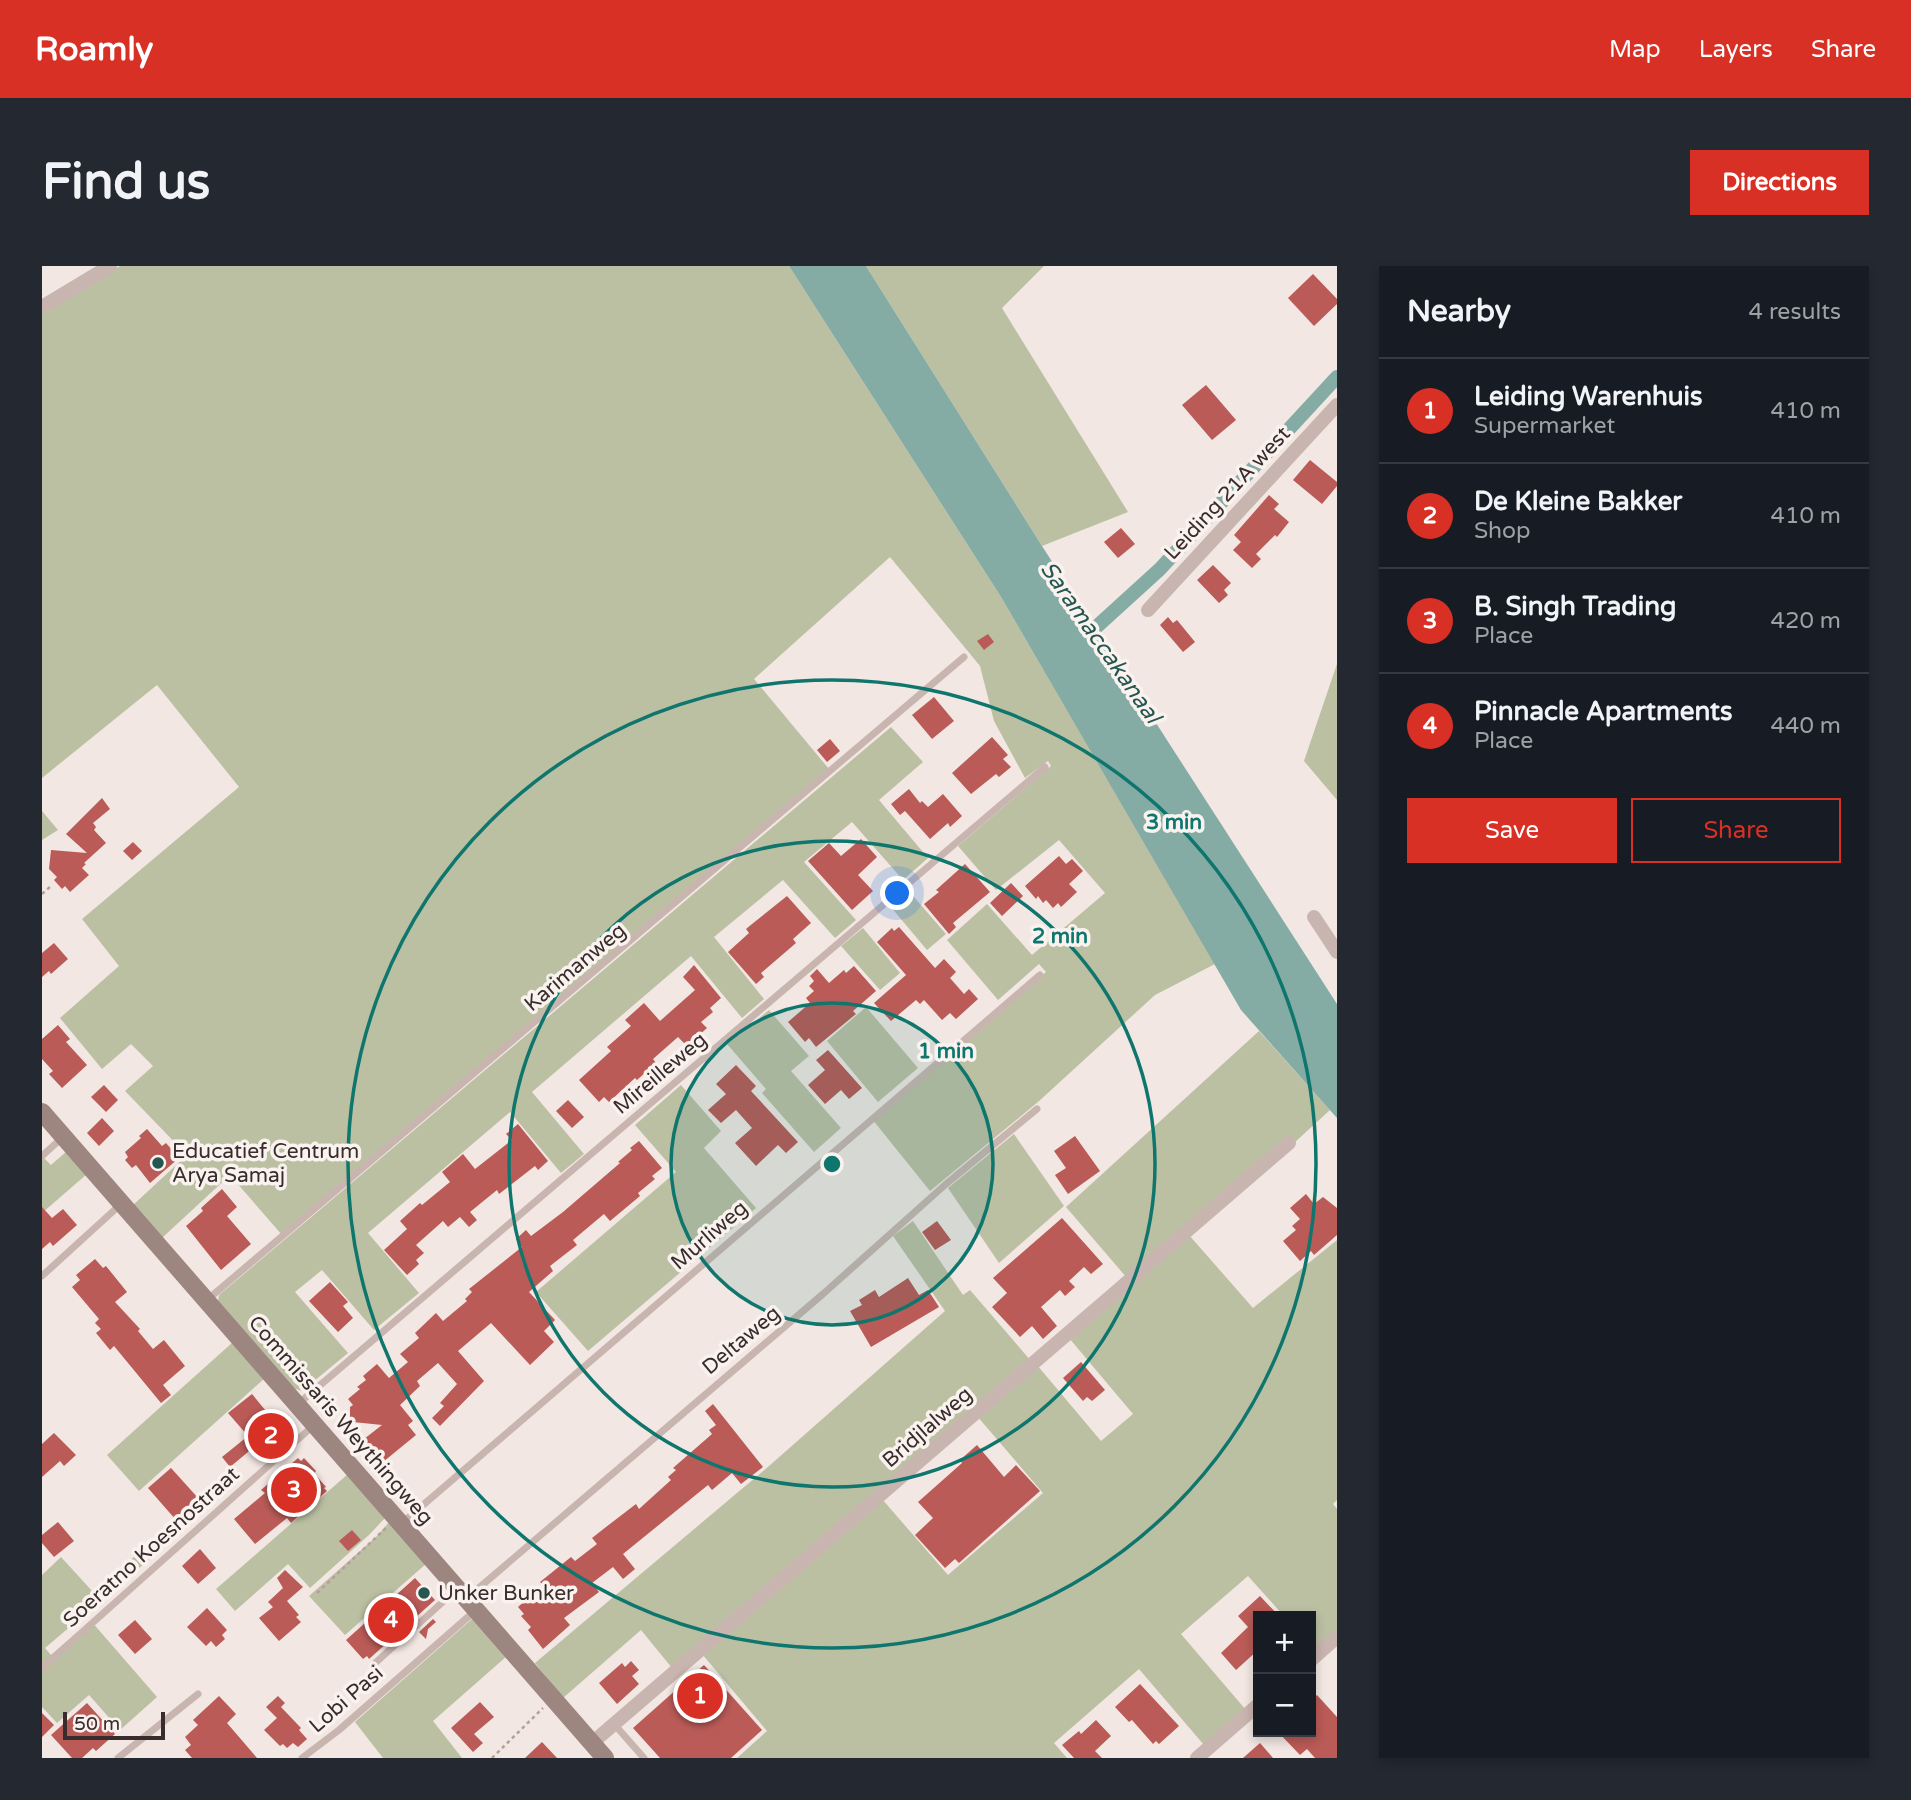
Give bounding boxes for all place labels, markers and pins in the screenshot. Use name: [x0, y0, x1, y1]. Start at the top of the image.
place label: Educatief Centrum Arya Samaj: [172, 1139, 359, 1188]
centre of rings: [820, 1152, 844, 1176]
marker: Educatief Centrum Arya Samaj: [150, 1155, 166, 1171]
pin: 2: [248, 1410, 294, 1462]
pin: 3: [271, 1464, 317, 1516]
place label: Unker Bunker: [438, 1581, 574, 1606]
marker: Unker Bunker: [416, 1585, 432, 1601]
pin: 4: [368, 1594, 414, 1646]
pin: 1: [677, 1670, 723, 1722]

